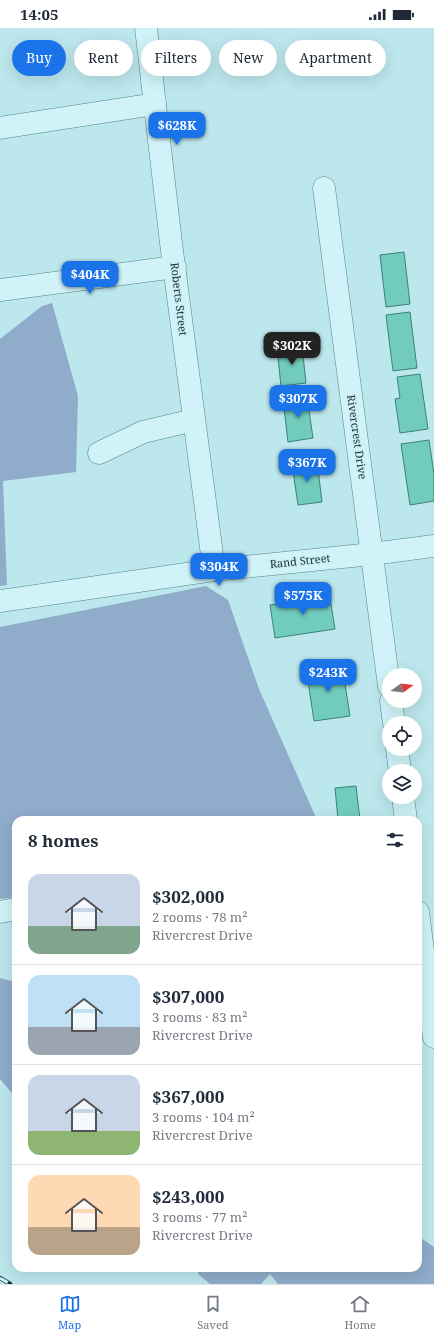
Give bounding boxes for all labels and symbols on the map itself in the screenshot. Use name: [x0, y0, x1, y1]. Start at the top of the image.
pin: $628K: [149, 112, 205, 146]
pin: $404K: [62, 261, 118, 295]
street label: Roberts Street: [168, 261, 191, 337]
pin: $302K: [264, 332, 320, 366]
pin: $307K: [270, 385, 326, 419]
street label: Rivercrest Drive: [344, 394, 371, 480]
pin: $367K: [279, 449, 335, 483]
street label: Rand Street: [269, 550, 331, 571]
pin: $304K: [191, 553, 247, 587]
pin: $575K: [275, 582, 331, 616]
pin: $243K: [300, 659, 356, 693]
north arrow: [382, 668, 422, 708]

